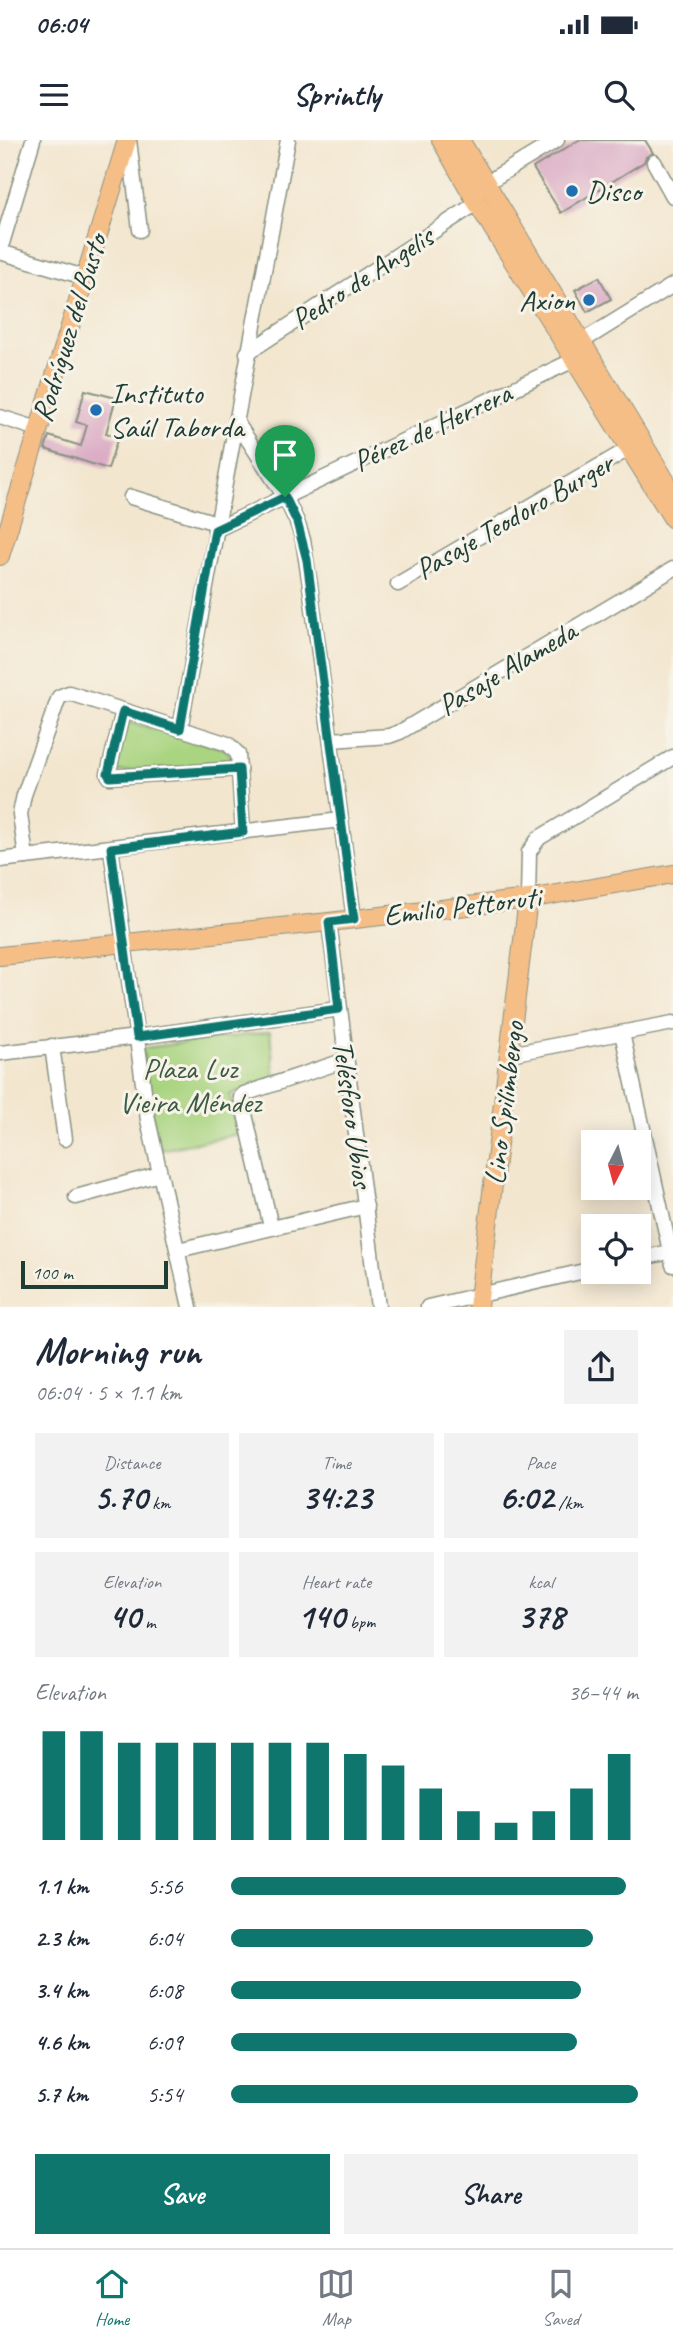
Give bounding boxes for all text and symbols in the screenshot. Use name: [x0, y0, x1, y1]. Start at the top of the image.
text: 06:04: [35, 8, 88, 41]
text: Sprintly: [293, 74, 380, 115]
icon: menu: [35, 76, 73, 114]
icon: search: [600, 76, 638, 114]
place label: Disco: [586, 172, 644, 210]
marker: Disco: [564, 183, 580, 199]
street label: Pedro de Angelis: [284, 216, 443, 338]
street label: Rodríguez del Busto: [22, 226, 117, 426]
place label: Axion: [519, 281, 575, 319]
marker: Axion: [581, 292, 597, 308]
street label: Pérez de Herrera: [347, 373, 519, 480]
place label: Instituto Saúl Taborda: [110, 374, 246, 446]
marker: Instituto Saúl Taborda: [88, 402, 104, 418]
pin: [255, 425, 315, 497]
icon: arrive: [266, 436, 304, 474]
street label: Pasaje Teodoro Burger: [408, 442, 623, 588]
street label: Pasaje Alameda: [431, 610, 586, 724]
street label: Emilio Pettoruti: [381, 877, 546, 934]
street label: Lino Spilimbergo: [475, 1018, 533, 1187]
street label: Telésforo Ubios: [324, 1038, 383, 1193]
park label: Plaza Luz Vieira Méndez: [119, 1049, 263, 1121]
north arrow: [581, 1130, 651, 1200]
map controls: [581, 1130, 651, 1284]
button: locate: [581, 1214, 651, 1284]
scale bar: [21, 1258, 168, 1289]
text: 100 m: [32, 1261, 73, 1285]
text: Morning run: [35, 1328, 201, 1375]
button: share: [564, 1330, 638, 1404]
text: 06:04 · 5 × 1.1 km: [35, 1378, 181, 1407]
text: Distance: [104, 1451, 161, 1475]
text: Time: [322, 1451, 351, 1475]
text: Pace: [526, 1451, 555, 1475]
text: 5.70: [94, 1475, 147, 1520]
text: 34:23: [302, 1475, 371, 1520]
text: 6:02: [499, 1475, 554, 1520]
text: km: [147, 1491, 170, 1515]
text: /km: [554, 1491, 583, 1515]
text: Elevation: [103, 1570, 161, 1594]
text: Heart rate: [302, 1570, 371, 1594]
text: kcal: [528, 1570, 553, 1594]
text: 40: [109, 1594, 140, 1639]
text: 140: [298, 1594, 345, 1639]
text: 378: [517, 1594, 564, 1639]
text: m: [140, 1610, 156, 1634]
text: bpm: [345, 1610, 375, 1634]
text: Elevation: [35, 1678, 106, 1707]
text: 36–44 m: [568, 1678, 638, 1707]
text: 1.1 km: [35, 1872, 89, 1901]
text: 5:56: [147, 1872, 183, 1901]
text: 2.3 km: [35, 1924, 89, 1953]
text: 6:04: [147, 1924, 183, 1953]
text: 3.4 km: [35, 1976, 89, 2005]
text: 6:08: [147, 1976, 183, 2005]
text: 4.6 km: [35, 2028, 89, 2057]
text: 6:09: [147, 2028, 183, 2057]
text: 5.7 km: [35, 2080, 88, 2109]
text: 5:54: [147, 2080, 183, 2109]
button: Save: [35, 2154, 330, 2234]
button: Share: [344, 2154, 638, 2234]
tab: Home: [93, 2265, 131, 2331]
tab: Map: [317, 2265, 355, 2331]
tab: Saved: [542, 2265, 580, 2331]

